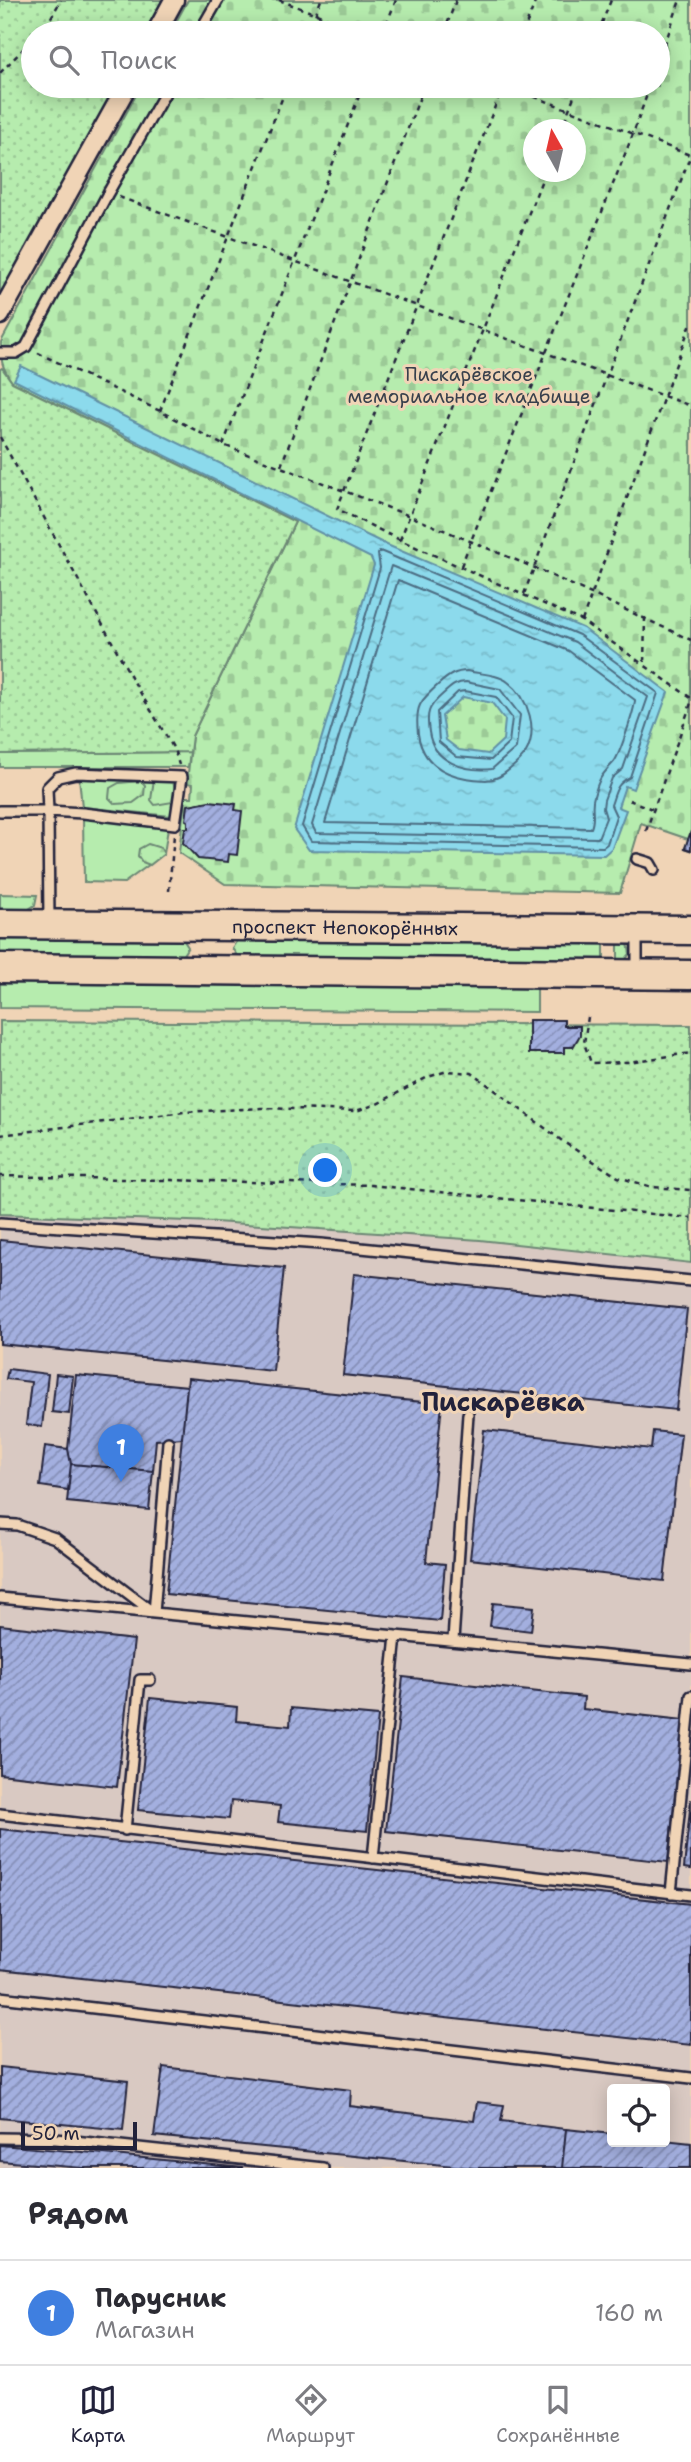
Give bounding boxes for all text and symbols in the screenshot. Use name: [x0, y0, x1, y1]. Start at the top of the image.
search box: [21, 21, 670, 98]
icon: search: [45, 41, 83, 79]
text: Поиск: [101, 42, 177, 77]
north arrow: [523, 119, 586, 182]
park label: Пискарёвское мемориальное кладбище: [348, 362, 590, 409]
street label: проспект Непокорённых: [232, 914, 458, 940]
your location: [308, 1153, 342, 1187]
district label: Пискарёвка: [421, 1384, 585, 1419]
pin: 1: [98, 1424, 144, 1482]
map controls: [607, 2084, 670, 2147]
button: locate: [607, 2084, 670, 2147]
scale bar: [21, 2119, 136, 2151]
text: 50 m: [32, 2121, 80, 2146]
text: Рядом: [28, 2193, 128, 2234]
text: Парусник: [95, 2280, 226, 2315]
text: 1: [46, 2298, 56, 2328]
text: 160 m: [595, 2298, 663, 2328]
text: Магазин: [95, 2315, 195, 2345]
tab: Карта: [71, 2381, 125, 2448]
tab: Маршрут: [266, 2381, 355, 2448]
tab: Сохранённые: [496, 2381, 620, 2448]

